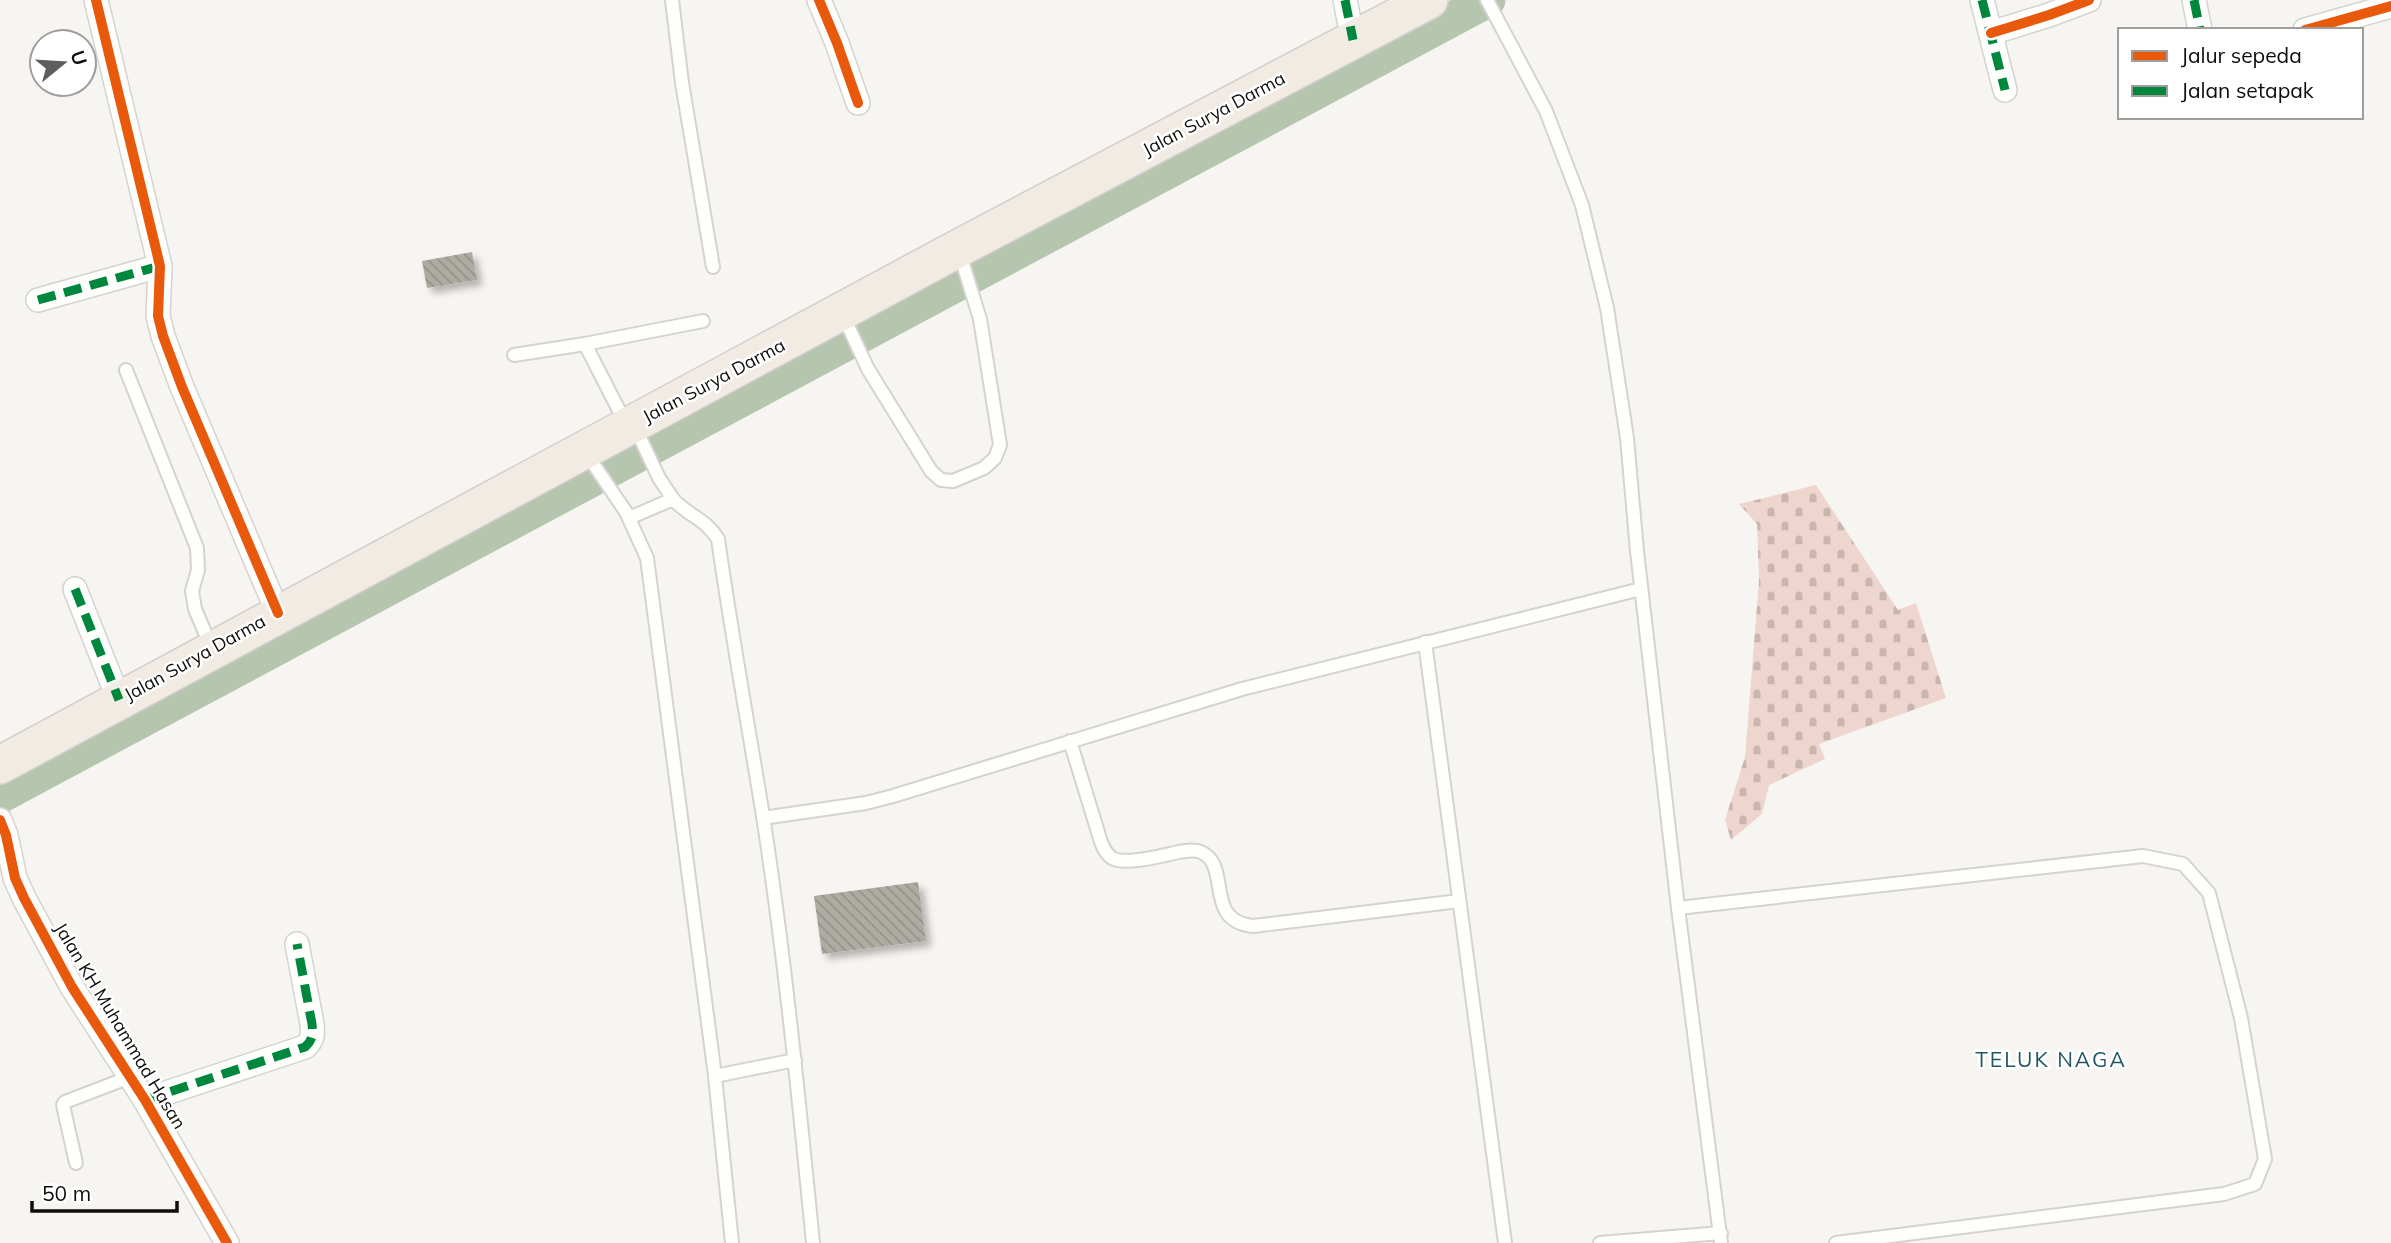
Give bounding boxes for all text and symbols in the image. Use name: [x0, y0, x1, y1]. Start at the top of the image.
north arrow: [28, 28, 98, 98]
legend: [2118, 28, 2363, 119]
text: Jalur sepeda: [2181, 42, 2302, 68]
text: U: [66, 47, 93, 68]
street label: Jalan Surya Darma: [1139, 66, 1289, 161]
text: Jalan setapak: [2181, 77, 2314, 103]
street label: Jalan Surya Darma: [639, 333, 789, 428]
street label: Jalan Surya Darma: [120, 609, 269, 706]
street label: Jalan KH Muhammad Hasan: [50, 918, 191, 1133]
district label: TELUK NAGA: [1975, 1046, 2127, 1072]
scale bar: [32, 1170, 177, 1214]
text: 50 m: [42, 1180, 91, 1206]

